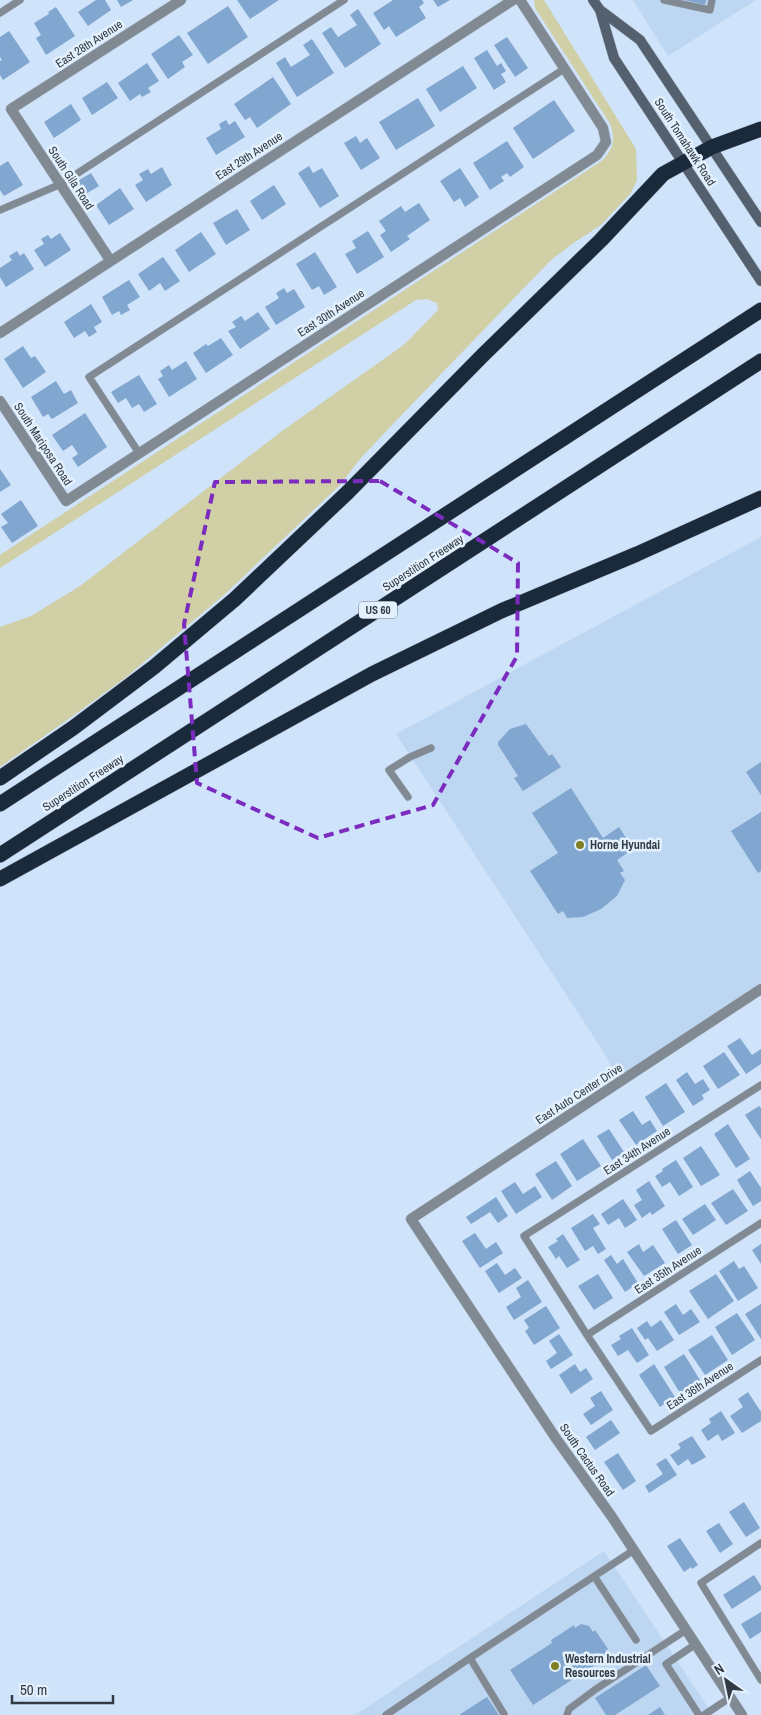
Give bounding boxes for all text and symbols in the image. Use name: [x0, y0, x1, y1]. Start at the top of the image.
street label: East 28th Avenue: [52, 16, 126, 72]
street label: South Tomahawk Road: [651, 95, 719, 189]
street label: East 29th Avenue: [212, 128, 286, 184]
street label: South Gila Road: [44, 143, 98, 213]
street label: East 30th Avenue: [294, 285, 368, 341]
street label: South Mariposa Road: [10, 399, 76, 489]
street label: Superstition Freeway: [379, 531, 467, 595]
road number: US 60: [359, 602, 397, 618]
street label: Superstition Freeway: [39, 751, 127, 815]
place label: Horne Hyundai: [590, 837, 660, 853]
marker: Horne Hyundai: [574, 839, 586, 851]
street label: East Auto Center Drive: [532, 1060, 626, 1128]
street label: East 34th Avenue: [600, 1123, 674, 1179]
street label: East 35th Avenue: [631, 1242, 705, 1298]
street label: East 36th Avenue: [663, 1358, 737, 1414]
street label: South Cactus Road: [556, 1420, 618, 1500]
place label: Western Industrial Resources: [565, 1651, 651, 1681]
north arrow: [701, 1655, 751, 1705]
text: N: [711, 1659, 727, 1679]
marker: Western Industrial Resources: [549, 1660, 561, 1672]
scale bar: [12, 1672, 114, 1704]
text: 50 m: [20, 1679, 47, 1700]

